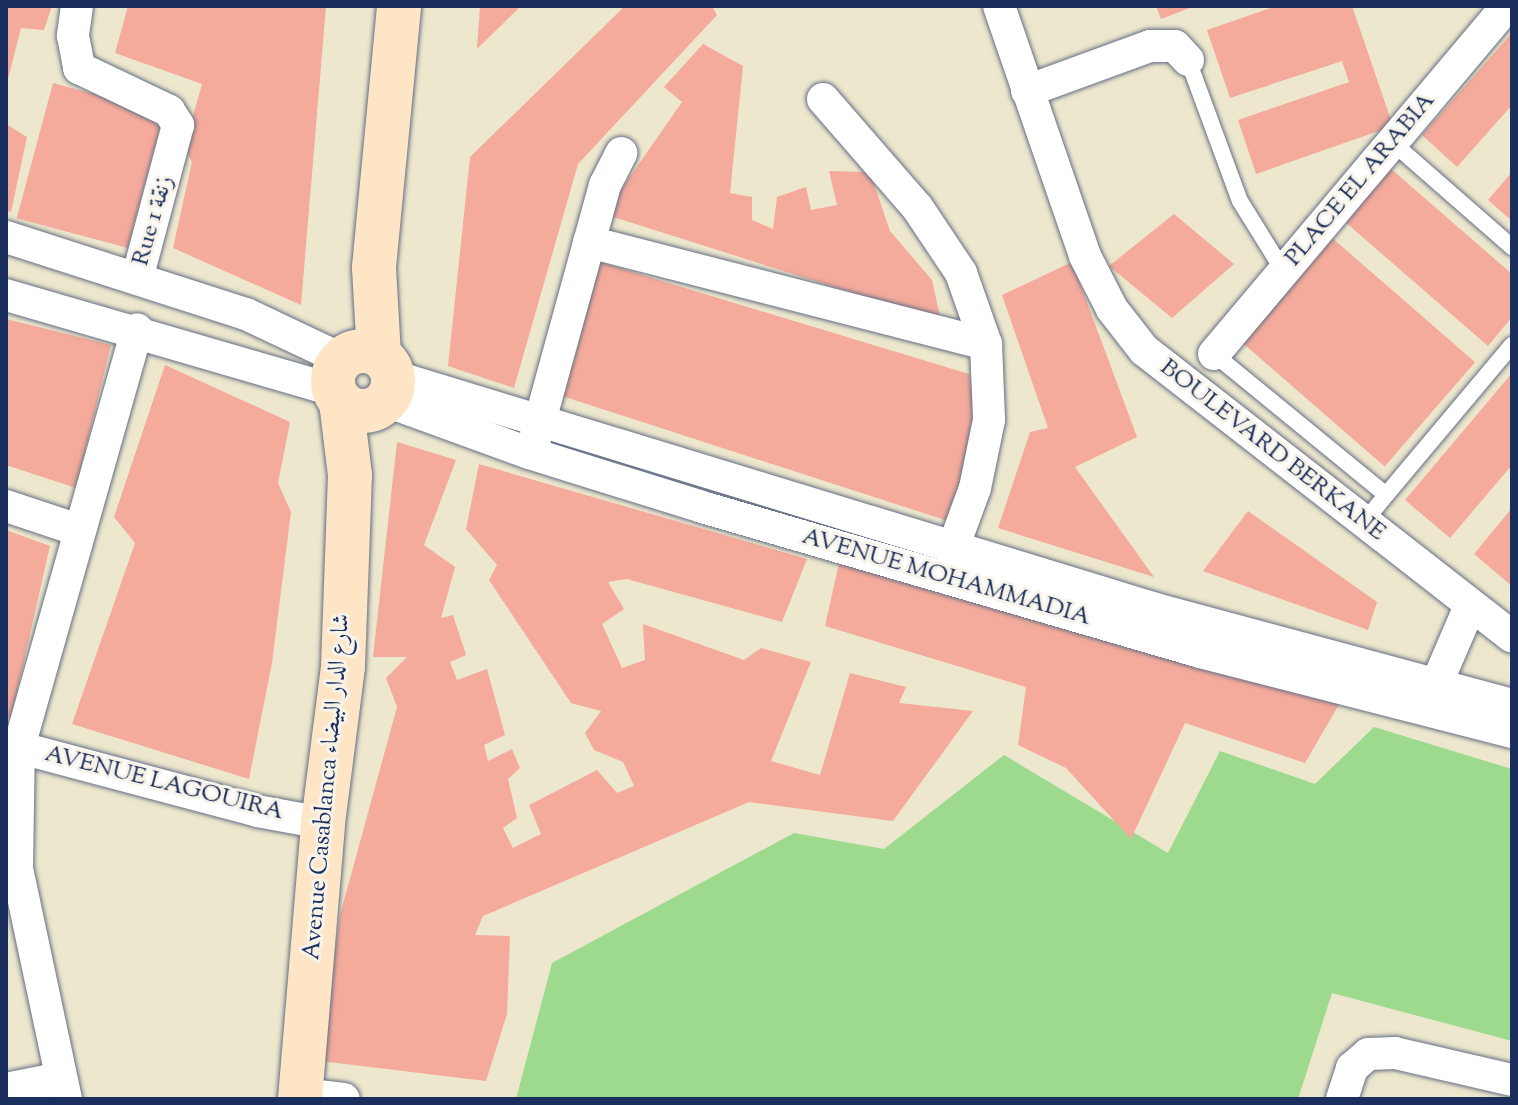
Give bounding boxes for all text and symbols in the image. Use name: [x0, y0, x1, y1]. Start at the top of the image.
street label: PLACE EL ARABIA: [1280, 87, 1442, 273]
street label: Rue 1 زنقة: [127, 173, 181, 269]
street label: BOULEVARD BERKANE: [1153, 354, 1391, 548]
street label: AVENUE MOHAMMADIA: [798, 523, 1094, 633]
street label: Avenue Casablanca شارع الدار البيضاء: [299, 613, 357, 961]
street label: AVENUE LAGOUIRA: [41, 740, 287, 828]

